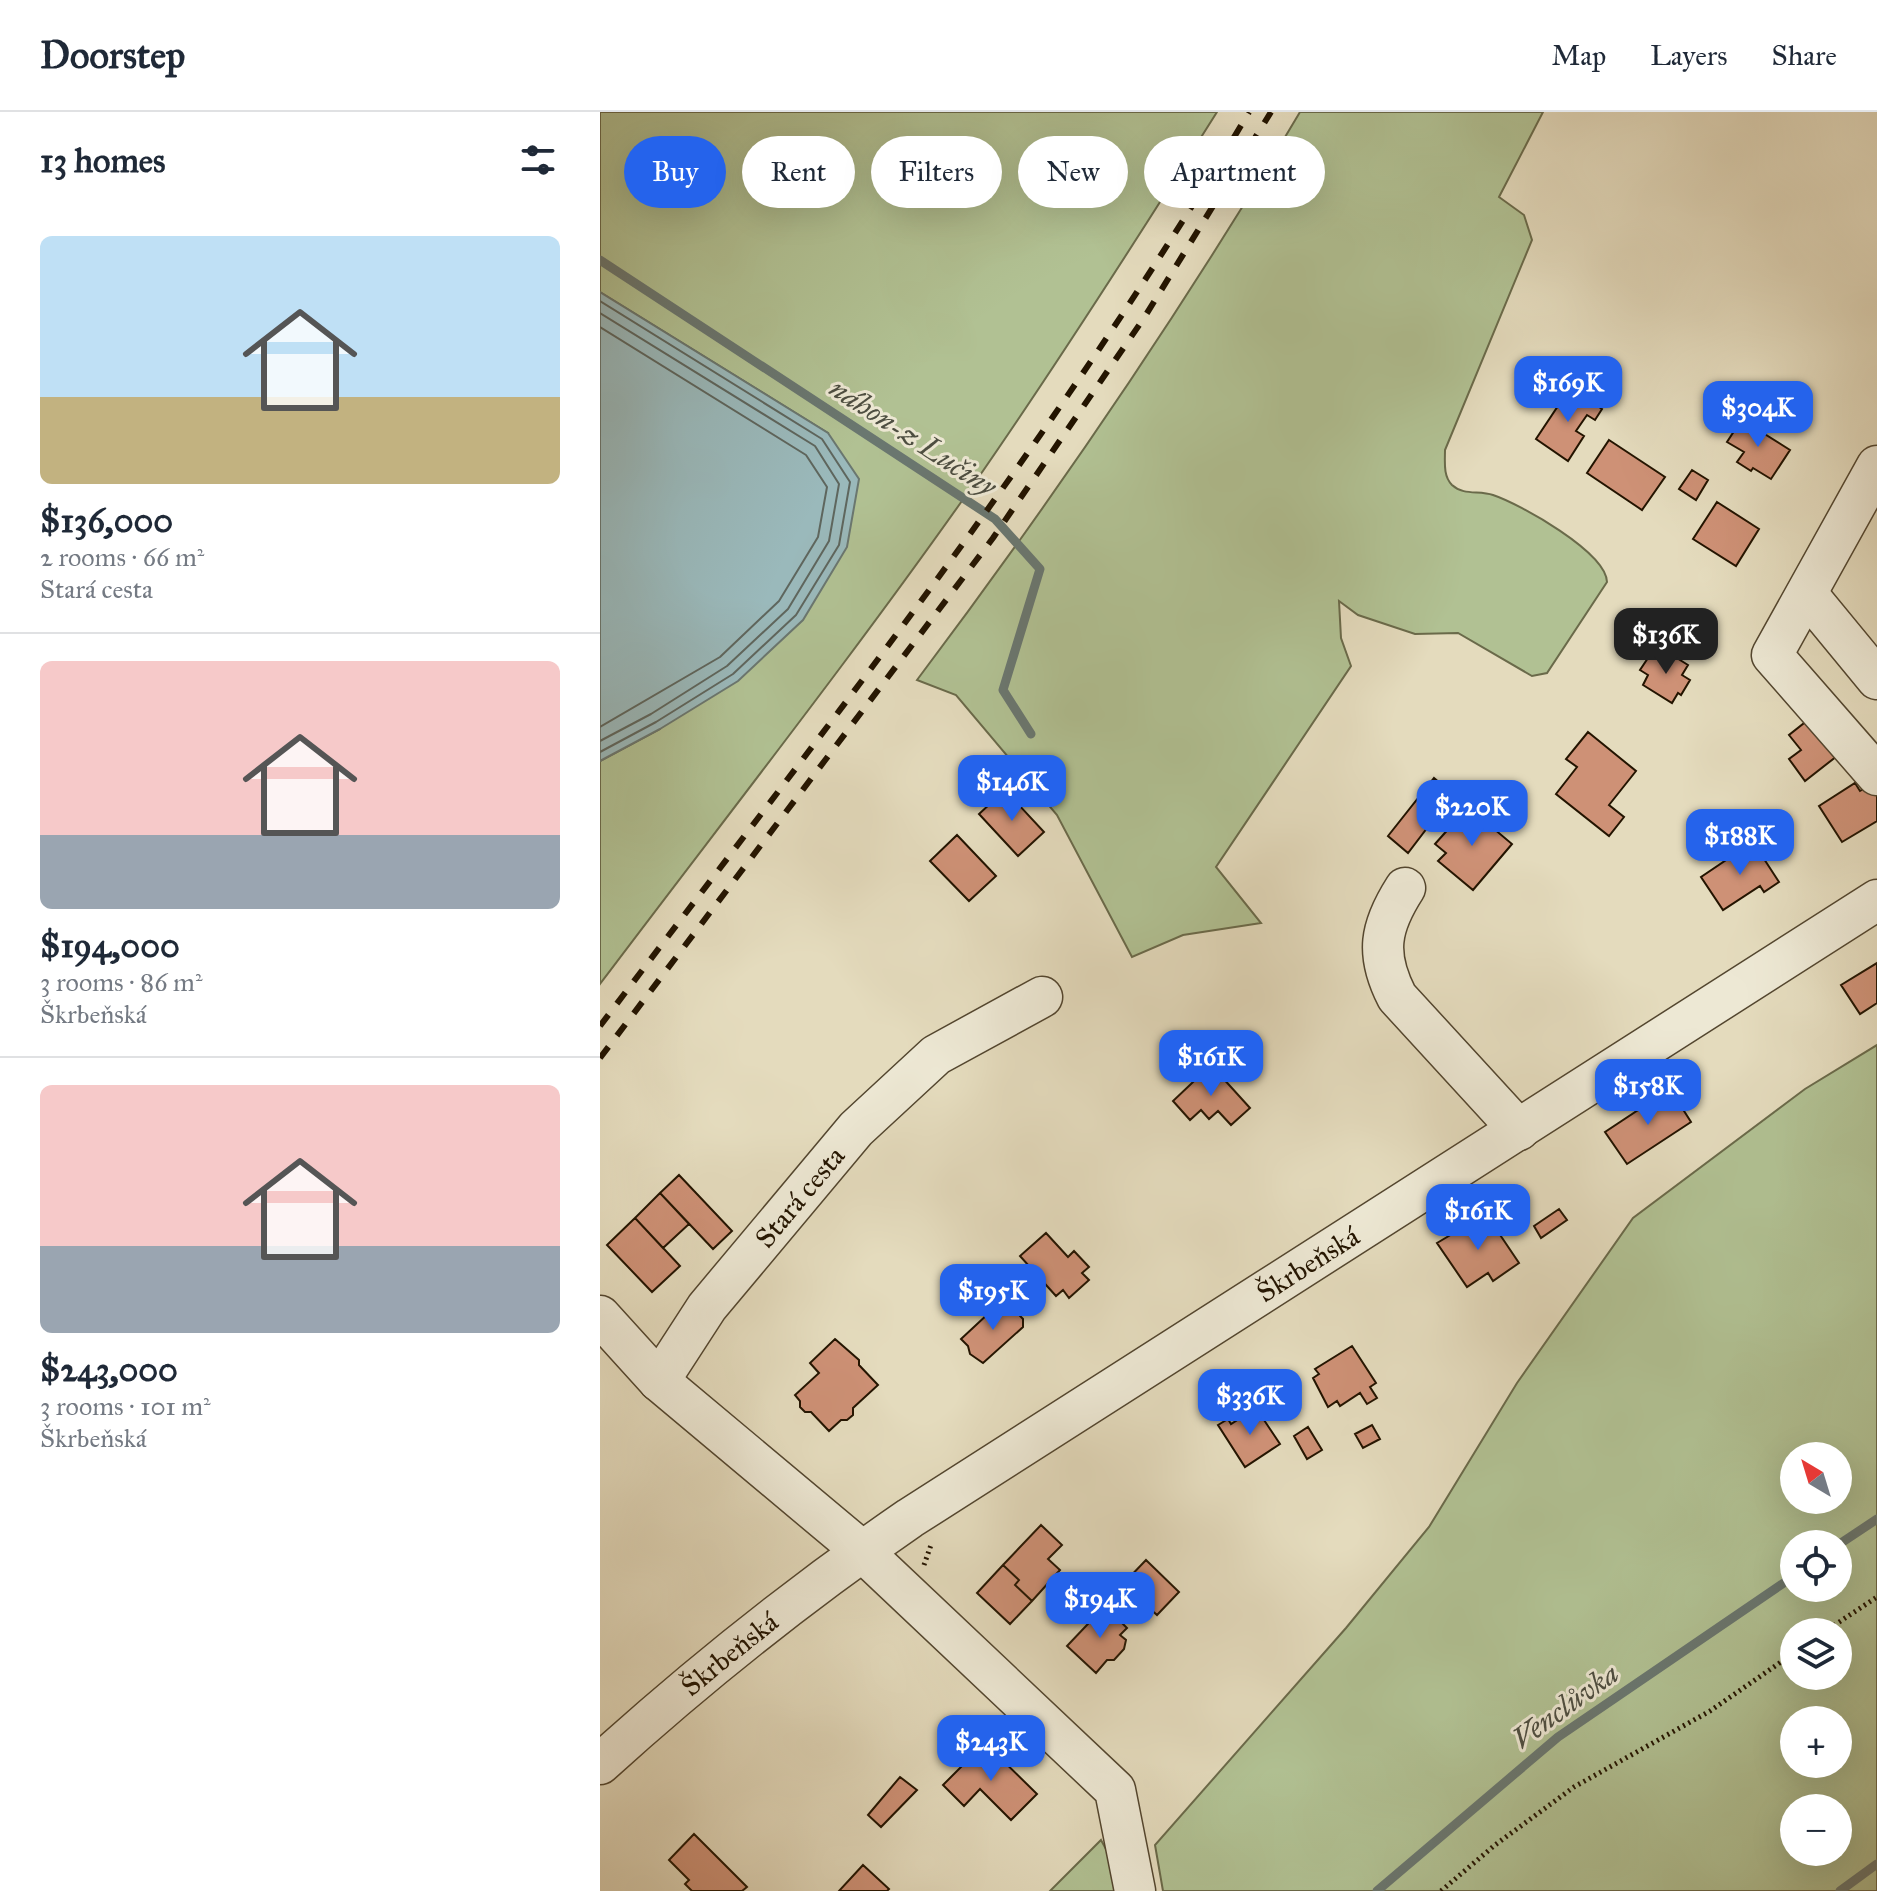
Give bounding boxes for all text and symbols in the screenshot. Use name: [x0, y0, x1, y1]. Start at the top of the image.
text: Doorstep: [40, 32, 185, 78]
text: Map: [1551, 38, 1606, 73]
text: Layers: [1650, 38, 1728, 73]
text: Share: [1772, 38, 1837, 73]
chip: Buy: [624, 136, 726, 208]
chip: Rent: [742, 136, 855, 208]
chip: Filters: [871, 136, 1002, 208]
chip: New: [1018, 136, 1128, 208]
chip: Apartment: [1144, 136, 1325, 208]
icon: filters: [516, 138, 560, 182]
text: 13 homes: [40, 140, 165, 181]
icon: home: [228, 288, 372, 432]
pin: $169K: [1512, 356, 1624, 424]
text: $169K: [1532, 366, 1604, 398]
water label: náhon-z Lučiny: [823, 370, 1005, 505]
pin: $304K: [1702, 381, 1814, 449]
text: $304K: [1721, 391, 1795, 423]
text: $136,000: [40, 500, 173, 541]
text: 2 rooms · 66 m²: [40, 541, 204, 573]
text: Stará cesta: [40, 573, 153, 605]
pin: $136K: [1610, 608, 1722, 676]
text: $136K: [1632, 618, 1700, 650]
icon: home: [228, 713, 372, 857]
pin: $146K: [956, 755, 1068, 823]
text: $146K: [976, 765, 1048, 797]
pin: $220K: [1416, 780, 1528, 848]
text: $220K: [1435, 790, 1509, 822]
pin: $188K: [1684, 809, 1796, 877]
text: $188K: [1704, 819, 1776, 851]
text: $194,000: [40, 925, 180, 966]
text: 3 rooms · 86 m²: [40, 966, 203, 998]
text: Škrbeňská: [40, 998, 147, 1030]
pin: $161K: [1155, 1030, 1267, 1098]
text: $161K: [1177, 1040, 1245, 1072]
pin: $158K: [1592, 1059, 1704, 1127]
text: $158K: [1613, 1069, 1683, 1101]
icon: home: [228, 1137, 372, 1281]
street label: Stará cesta: [747, 1139, 852, 1255]
pin: $161K: [1422, 1184, 1534, 1252]
text: $161K: [1444, 1194, 1512, 1226]
street label: Škrbeňská: [1250, 1218, 1366, 1310]
pin: $195K: [937, 1264, 1049, 1332]
text: $195K: [958, 1274, 1028, 1306]
text: $243,000: [40, 1349, 178, 1390]
pin: $336K: [1194, 1369, 1306, 1437]
text: $336K: [1216, 1379, 1284, 1411]
text: 3 rooms · 101 m²: [40, 1390, 211, 1422]
text: Škrbeňská: [40, 1422, 147, 1454]
north arrow: [1780, 1442, 1852, 1514]
map controls: [1780, 1442, 1852, 1866]
button: locate: [1780, 1530, 1852, 1602]
pin: $194K: [1044, 1572, 1156, 1640]
text: $194K: [1064, 1582, 1136, 1614]
street label: Škrbeňská: [674, 1604, 785, 1704]
button: layers: [1780, 1618, 1852, 1690]
water label: Venclůvka: [1504, 1655, 1626, 1757]
button: +: [1780, 1706, 1852, 1778]
pin: $243K: [935, 1715, 1047, 1783]
text: $243K: [955, 1725, 1027, 1757]
button: −: [1780, 1794, 1852, 1866]

